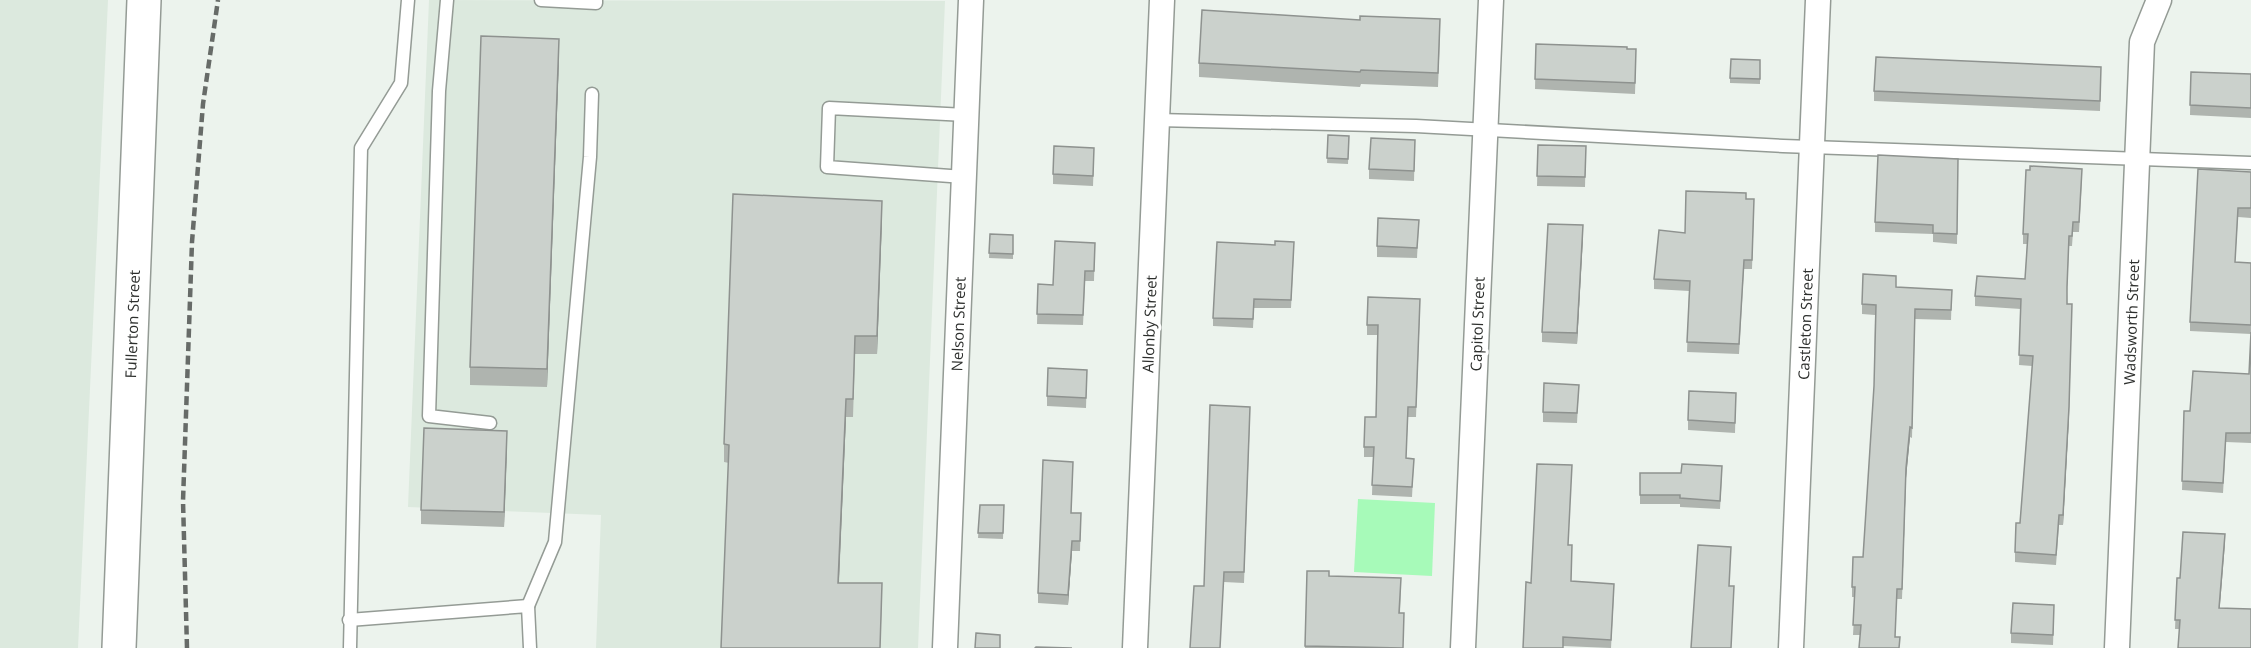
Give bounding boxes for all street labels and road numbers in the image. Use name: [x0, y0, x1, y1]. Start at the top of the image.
street label: Wadsworth Street: [2119, 259, 2143, 385]
street label: Castleton Street: [1793, 268, 1817, 380]
street label: Fullerton Street: [120, 269, 144, 379]
street label: Allonby Street: [1137, 275, 1161, 373]
street label: Nelson Street: [946, 276, 970, 372]
street label: Capitol Street: [1465, 276, 1489, 372]

